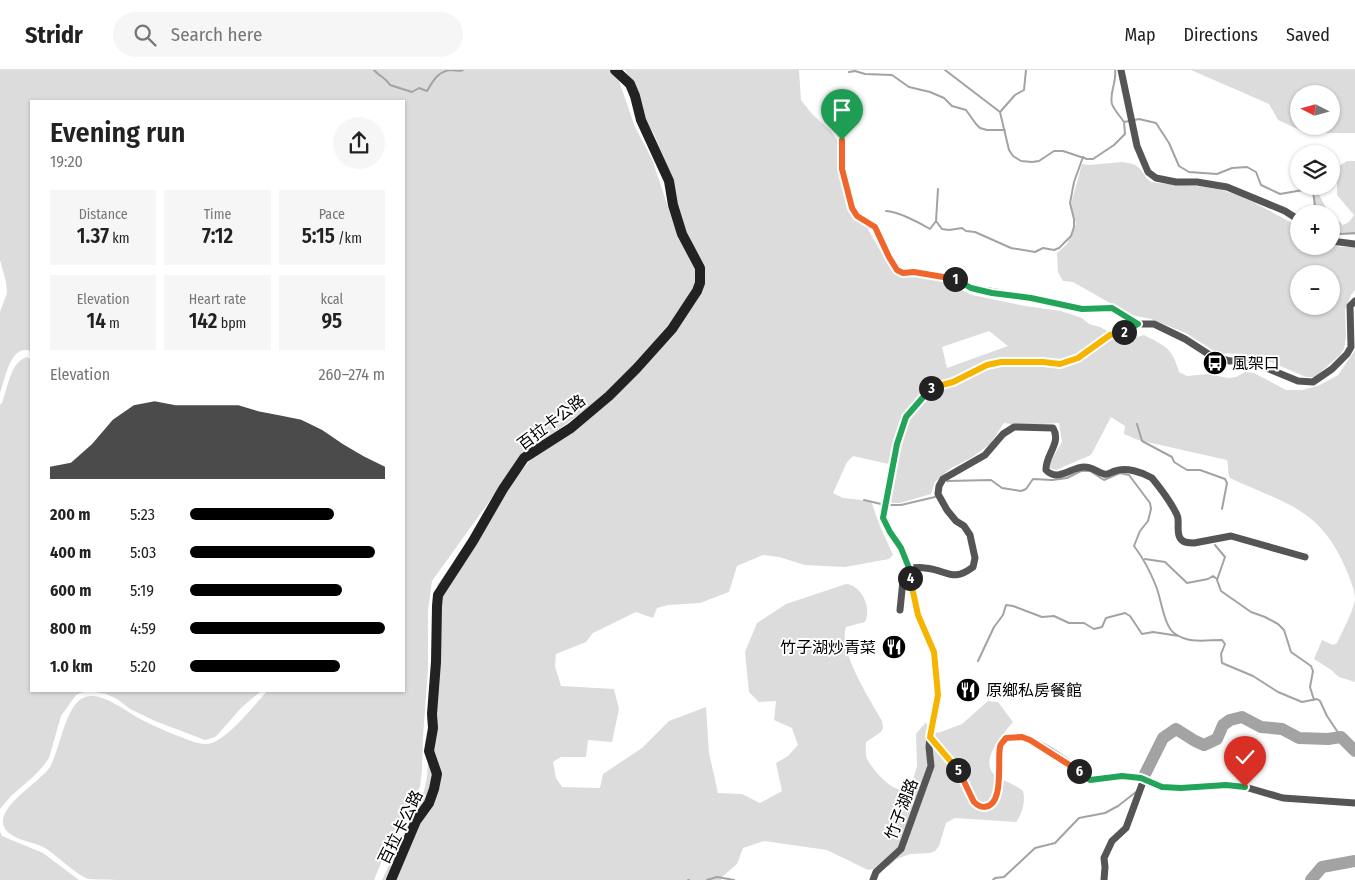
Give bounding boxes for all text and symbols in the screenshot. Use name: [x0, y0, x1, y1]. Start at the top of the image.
search box: [113, 12, 463, 57]
text: Stridr: [25, 21, 83, 49]
icon: search: [131, 21, 159, 49]
text: Search here: [171, 23, 262, 46]
text: Map: [1124, 24, 1156, 46]
text: Directions: [1184, 24, 1258, 46]
text: Saved: [1286, 24, 1330, 46]
north arrow: [1290, 85, 1340, 135]
map controls: [1290, 85, 1340, 315]
pin: [821, 89, 863, 140]
icon: arrive: [828, 96, 856, 124]
text: Evening run: [50, 116, 185, 149]
button: share: [333, 117, 385, 169]
button: layers: [1290, 145, 1340, 195]
text: 19:20: [50, 152, 83, 171]
button: +: [1290, 205, 1340, 255]
text: Distance: [79, 206, 128, 223]
text: Time: [204, 206, 231, 223]
text: Pace: [319, 206, 345, 223]
text: 1.37: [77, 223, 109, 249]
text: 7:12: [202, 223, 233, 249]
text: 5:15: [302, 223, 335, 249]
text: km: [109, 230, 130, 247]
text: /km: [335, 230, 362, 247]
button: −: [1290, 265, 1340, 315]
pin: 1: [942, 266, 968, 292]
text: 1: [953, 271, 958, 288]
text: Elevation: [77, 291, 130, 308]
text: Heart rate: [189, 291, 246, 308]
text: kcal: [320, 291, 343, 308]
text: 14: [86, 308, 106, 334]
text: 142: [189, 308, 217, 334]
text: 95: [321, 308, 342, 334]
text: m: [106, 315, 120, 332]
text: bpm: [217, 315, 246, 332]
pin: 2: [1112, 320, 1136, 344]
text: 2: [1121, 324, 1128, 341]
bus stop icon: 風架口: [1202, 350, 1228, 376]
place label: 風架口: [1232, 354, 1280, 373]
text: Elevation: [50, 365, 110, 384]
text: 260–274 m: [318, 365, 385, 384]
pin: 3: [918, 376, 944, 400]
text: 3: [928, 380, 935, 397]
street label: 百拉卡公路: [514, 391, 589, 454]
text: 200 m: [50, 505, 90, 524]
text: 5:23: [130, 505, 155, 524]
text: 400 m: [50, 543, 91, 562]
text: 5:03: [130, 543, 156, 562]
pin: 4: [898, 566, 922, 590]
text: 4: [907, 570, 914, 587]
text: 600 m: [50, 581, 91, 600]
text: 5:19: [130, 581, 154, 600]
text: 800 m: [50, 619, 91, 638]
text: 4:59: [130, 619, 156, 638]
restaurant icon: 竹子湖炒青菜: [881, 634, 907, 660]
place label: 竹子湖炒青菜: [780, 638, 876, 657]
text: 1.0 km: [50, 657, 93, 676]
text: 5:20: [130, 657, 156, 676]
restaurant icon: 原鄉私房餐館: [955, 677, 981, 703]
place label: 原鄉私房餐館: [986, 681, 1082, 700]
pin: [1224, 736, 1266, 787]
icon: check: [1231, 743, 1259, 771]
pin: 5: [946, 758, 970, 782]
pin: 6: [1066, 758, 1092, 784]
text: 5: [955, 762, 962, 779]
text: 6: [1076, 763, 1083, 780]
street label: 竹子湖路: [881, 776, 922, 842]
street label: 百拉卡公路: [374, 787, 427, 867]

